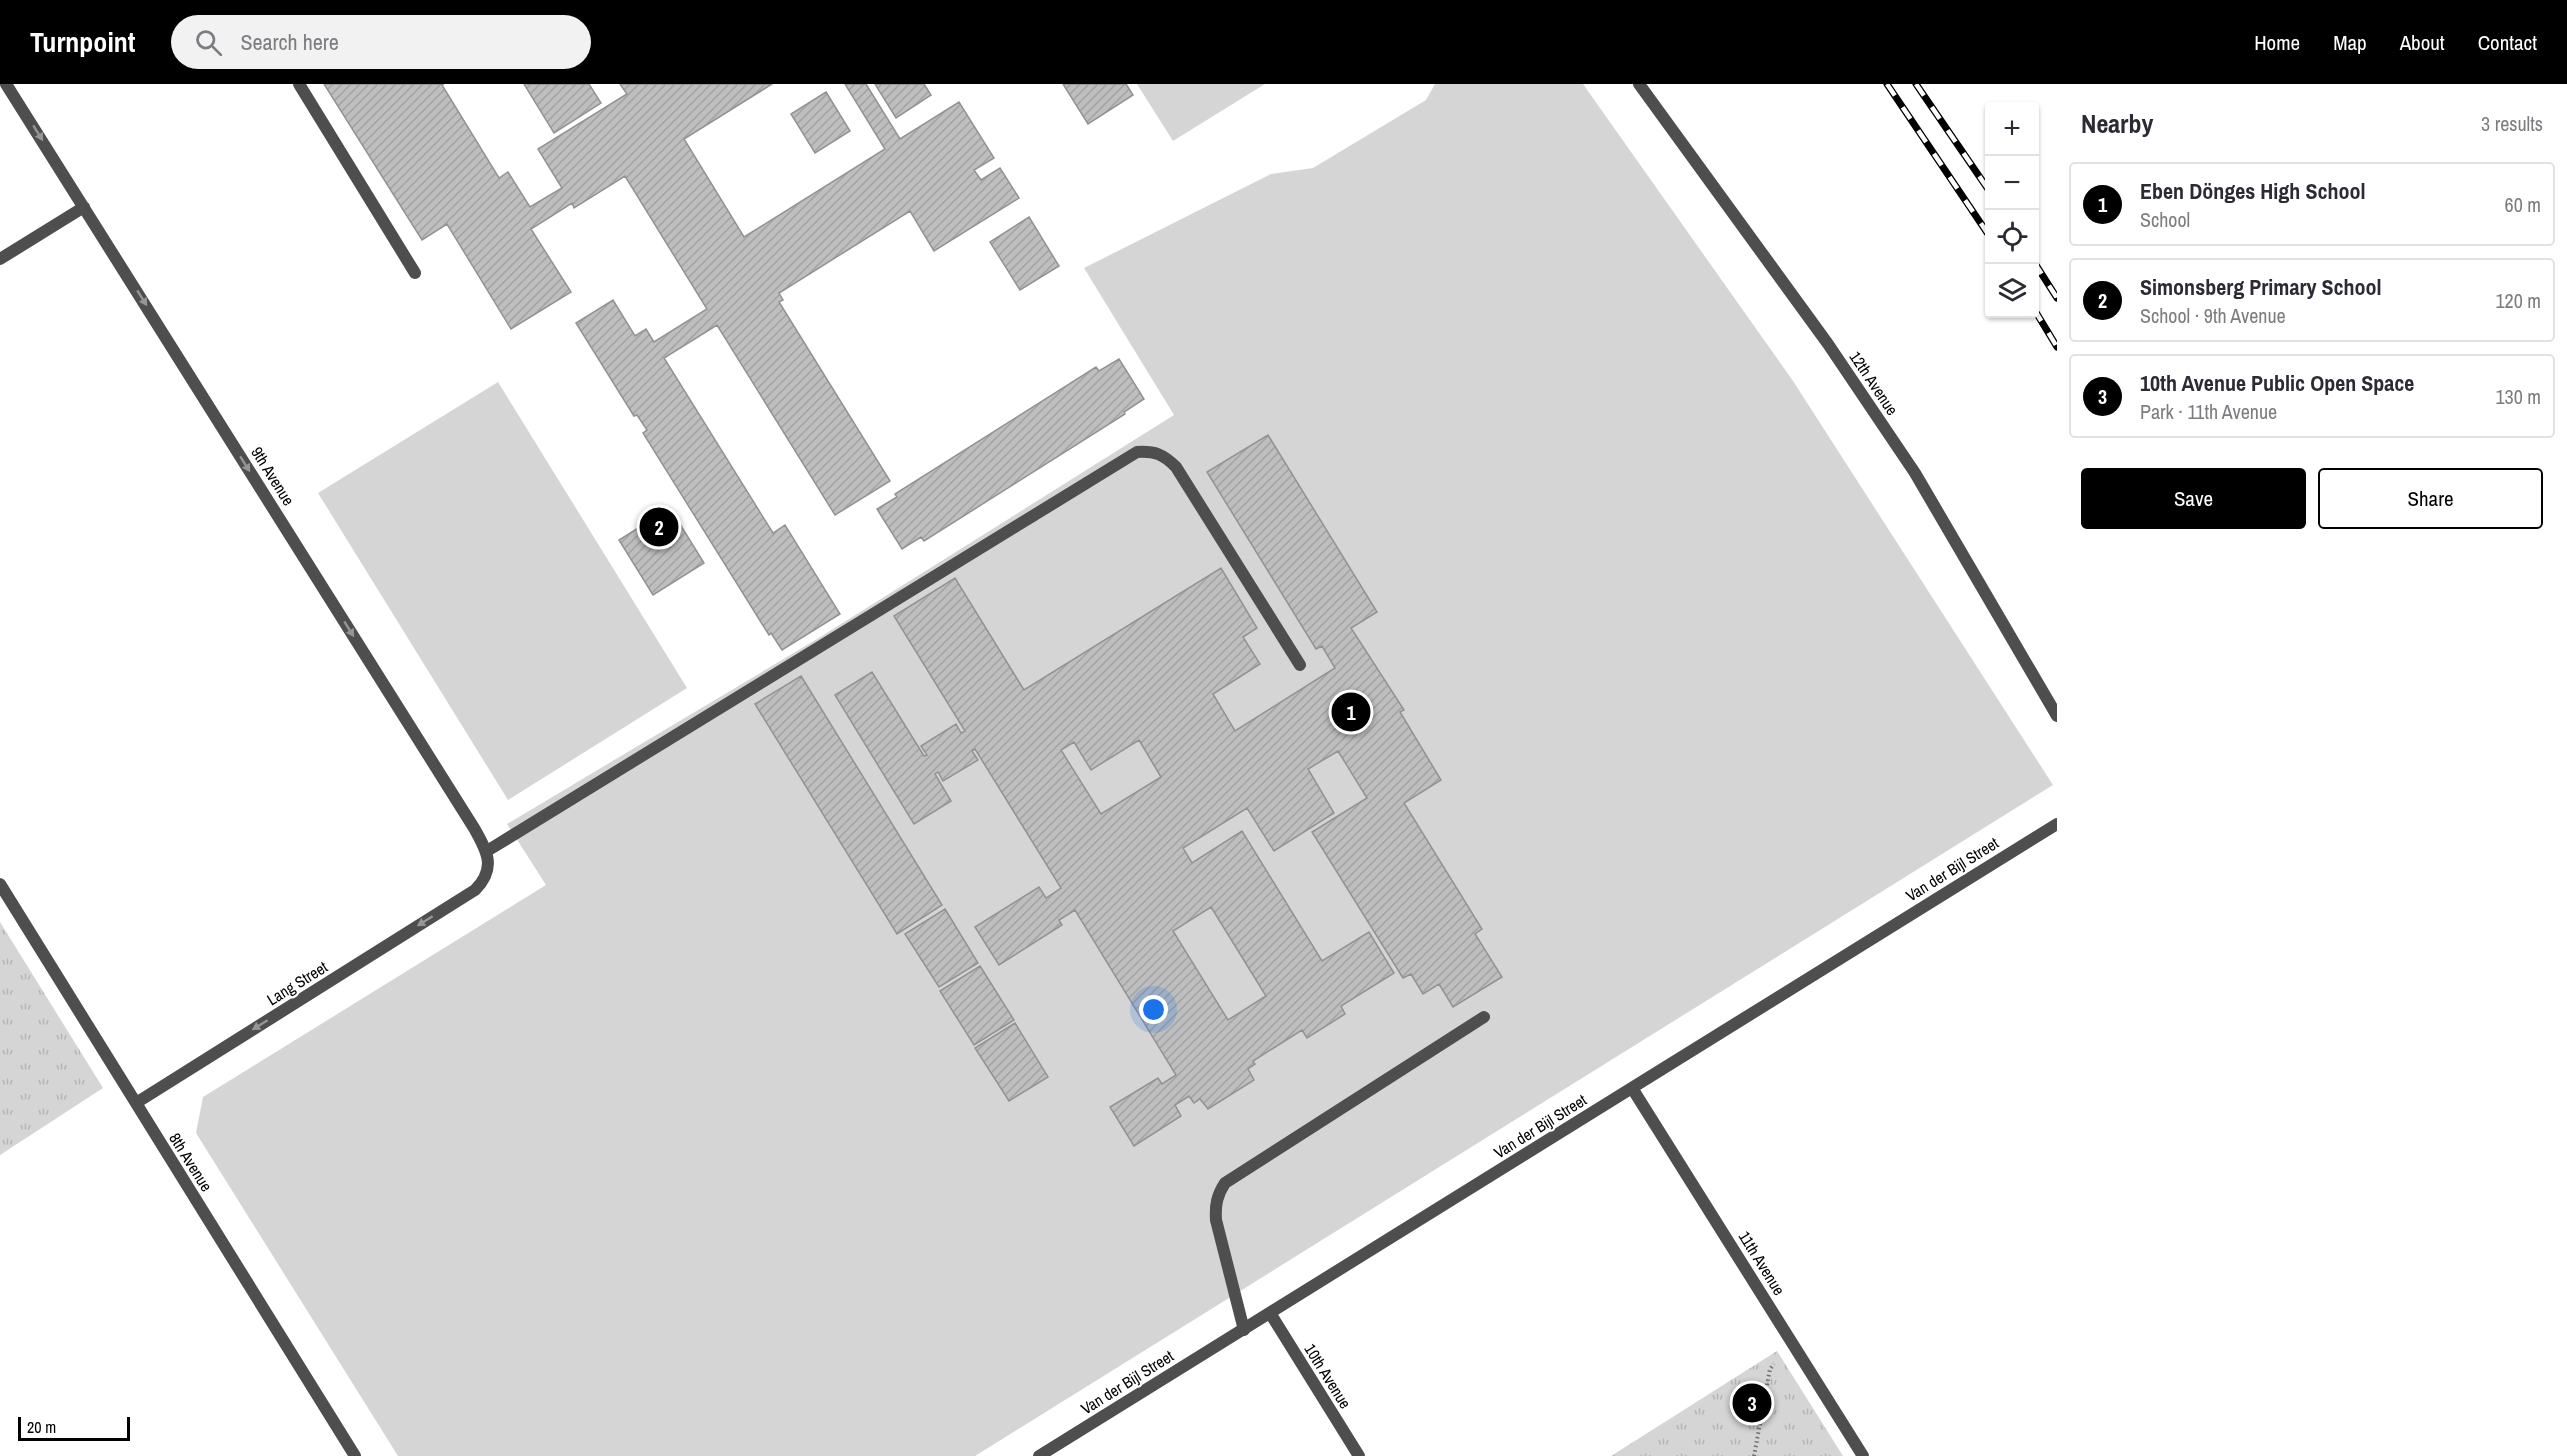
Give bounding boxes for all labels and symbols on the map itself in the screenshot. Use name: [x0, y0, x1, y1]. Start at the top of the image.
one-way arrow: [32, 125, 43, 142]
one-way arrow: [136, 290, 147, 306]
street label: 12th Avenue: [1845, 347, 1903, 419]
street label: 9th Avenue: [246, 442, 300, 510]
one-way arrow: [240, 455, 251, 472]
pin: 2: [640, 504, 678, 550]
one-way arrow: [343, 621, 354, 637]
pin: 1: [1332, 690, 1370, 734]
street label: Van der Bijl Street: [1901, 832, 2003, 906]
one-way arrow: [418, 915, 434, 927]
street label: Lang Street: [262, 956, 332, 1010]
your location: [1139, 995, 1168, 1024]
one-way arrow: [252, 1019, 269, 1030]
street label: Van der Bijl Street: [1489, 1089, 1591, 1163]
street label: 8th Avenue: [164, 1128, 218, 1196]
street label: 11th Avenue: [1734, 1227, 1790, 1299]
street label: 10th Avenue: [1299, 1339, 1357, 1413]
street label: Van der Bijl Street: [1076, 1345, 1178, 1419]
pin: 3: [1732, 1380, 1772, 1426]
scale bar: [18, 1414, 130, 1442]

